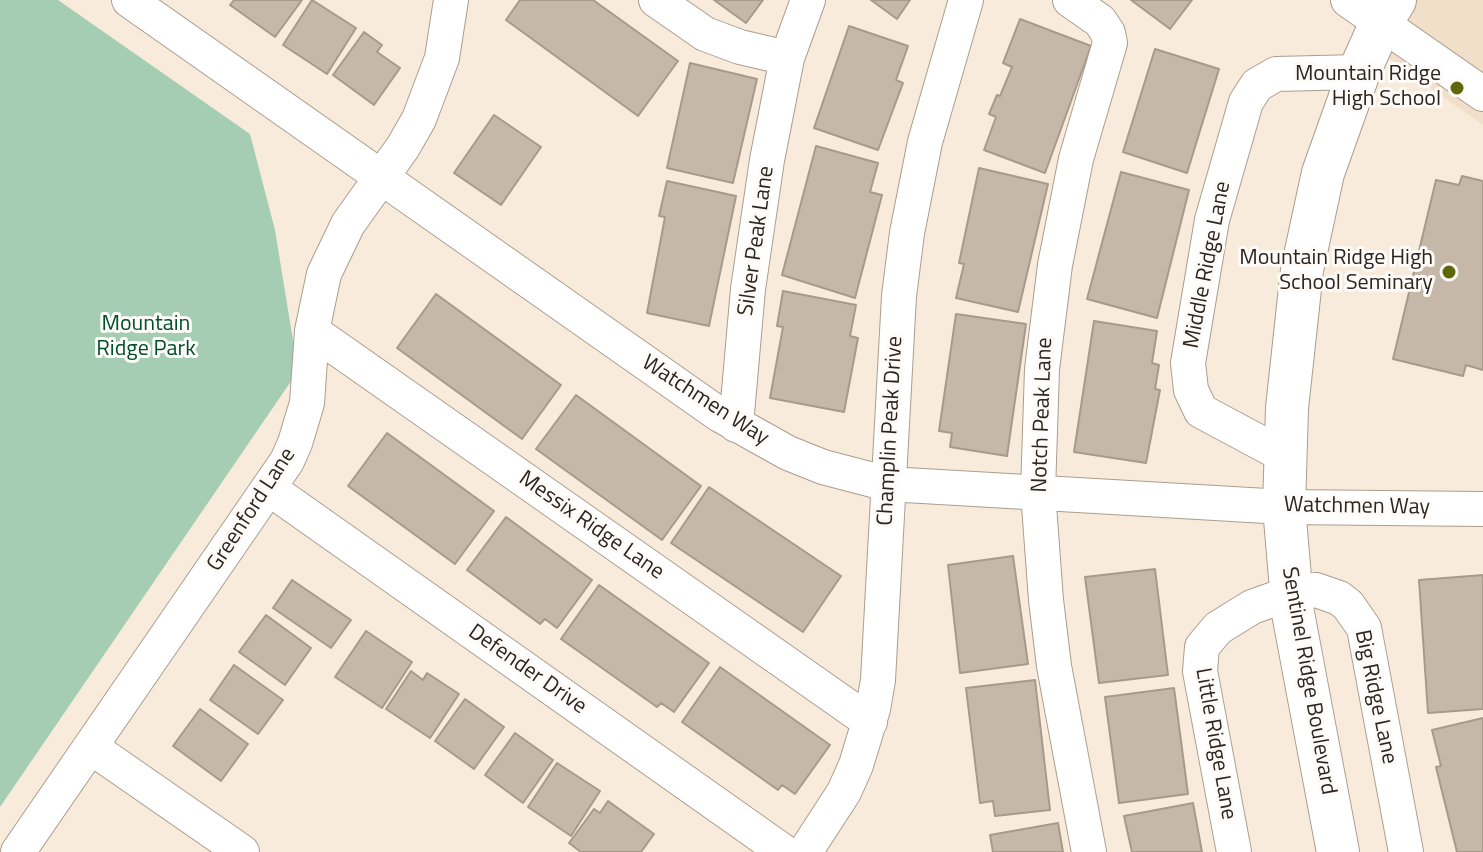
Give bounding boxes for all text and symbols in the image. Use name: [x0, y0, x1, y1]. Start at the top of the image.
place label: Mountain Ridge High School: [1295, 62, 1441, 114]
marker: Mountain Ridge High School: [1448, 79, 1466, 97]
street label: Silver Peak Lane: [733, 165, 781, 317]
street label: Middle Ridge Lane: [1179, 179, 1237, 351]
place label: Mountain Ridge High School Seminary: [1239, 246, 1433, 298]
marker: Mountain Ridge High School Seminary: [1440, 263, 1458, 281]
park label: Mountain Ridge Park: [96, 312, 196, 364]
street label: Champlin Peak Drive: [873, 335, 909, 527]
street label: Notch Peak Lane: [1027, 337, 1059, 493]
street label: Watchmen Way: [637, 350, 773, 452]
street label: Greenford Lane: [202, 443, 302, 577]
street label: Messix Ridge Lane: [513, 466, 669, 586]
street label: Watchmen Way: [1284, 493, 1430, 521]
street label: Sentinel Ridge Boulevard: [1275, 565, 1341, 797]
street label: Defender Drive: [463, 619, 591, 721]
street label: Big Ridge Lane: [1348, 628, 1402, 766]
street label: Little Ridge Lane: [1189, 666, 1241, 822]

